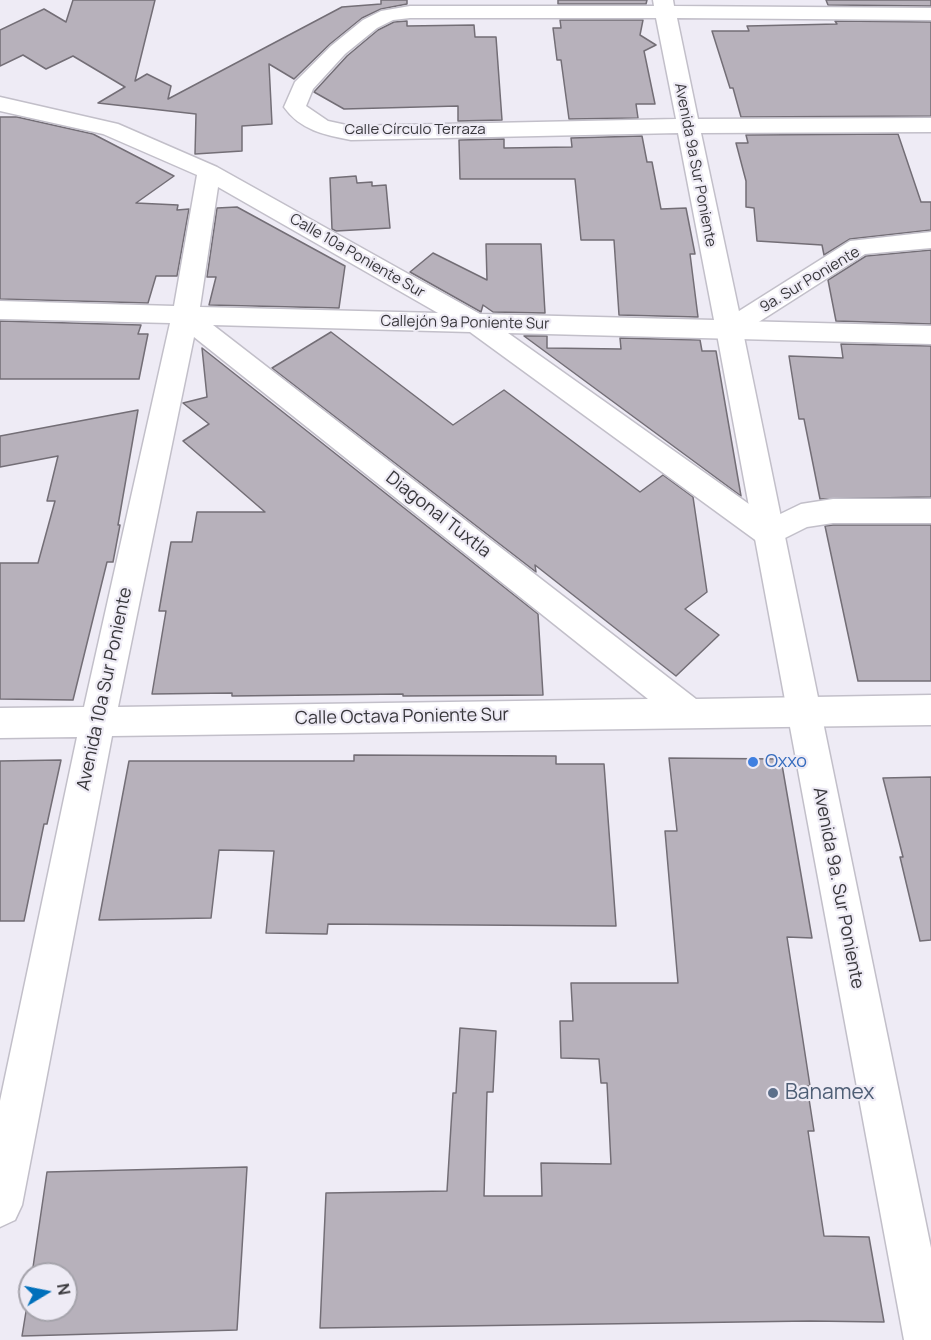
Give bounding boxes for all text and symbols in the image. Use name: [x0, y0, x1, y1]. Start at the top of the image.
street label: Avenida 9a Sur Poniente: [670, 81, 720, 249]
street label: Calle Círculo Terraza: [344, 121, 486, 139]
street label: Calle 10a Poniente Sur: [286, 210, 428, 302]
street label: 9a. Sur Poniente: [757, 243, 863, 317]
street label: Callejón 9a Poniente Sur: [380, 313, 550, 333]
street label: Diagonal Tuxtla: [381, 467, 495, 563]
street label: Avenida 10a Sur Poniente: [73, 586, 137, 792]
street label: Calle Octava Poniente Sur: [295, 704, 509, 730]
place label: Oxxo: [765, 751, 807, 773]
marker: Oxxo: [746, 755, 760, 769]
street label: Avenida 9a. Sur Poniente: [808, 785, 868, 991]
place label: Banamex: [785, 1080, 874, 1106]
marker: Banamex: [766, 1086, 780, 1100]
north arrow: [18, 1262, 78, 1322]
text: N: [52, 1282, 76, 1297]

